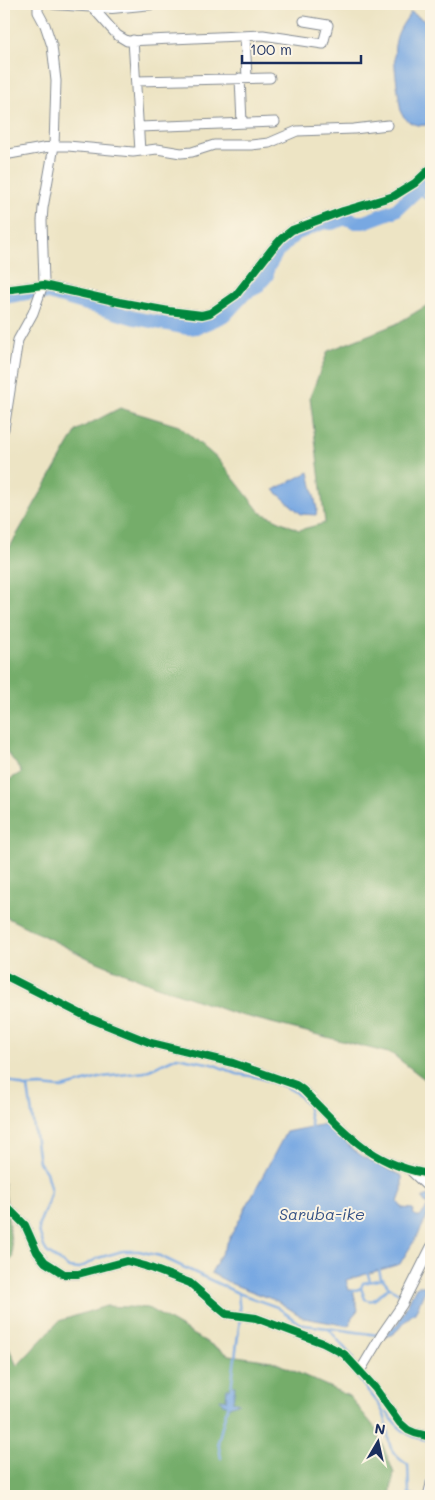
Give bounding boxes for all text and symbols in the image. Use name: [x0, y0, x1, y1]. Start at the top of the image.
scale bar: [242, 32, 361, 64]
text: 100 m: [250, 39, 292, 59]
water label: Saruba-ike: [279, 1203, 365, 1224]
north arrow: [352, 1418, 402, 1468]
text: N: [373, 1418, 387, 1439]

